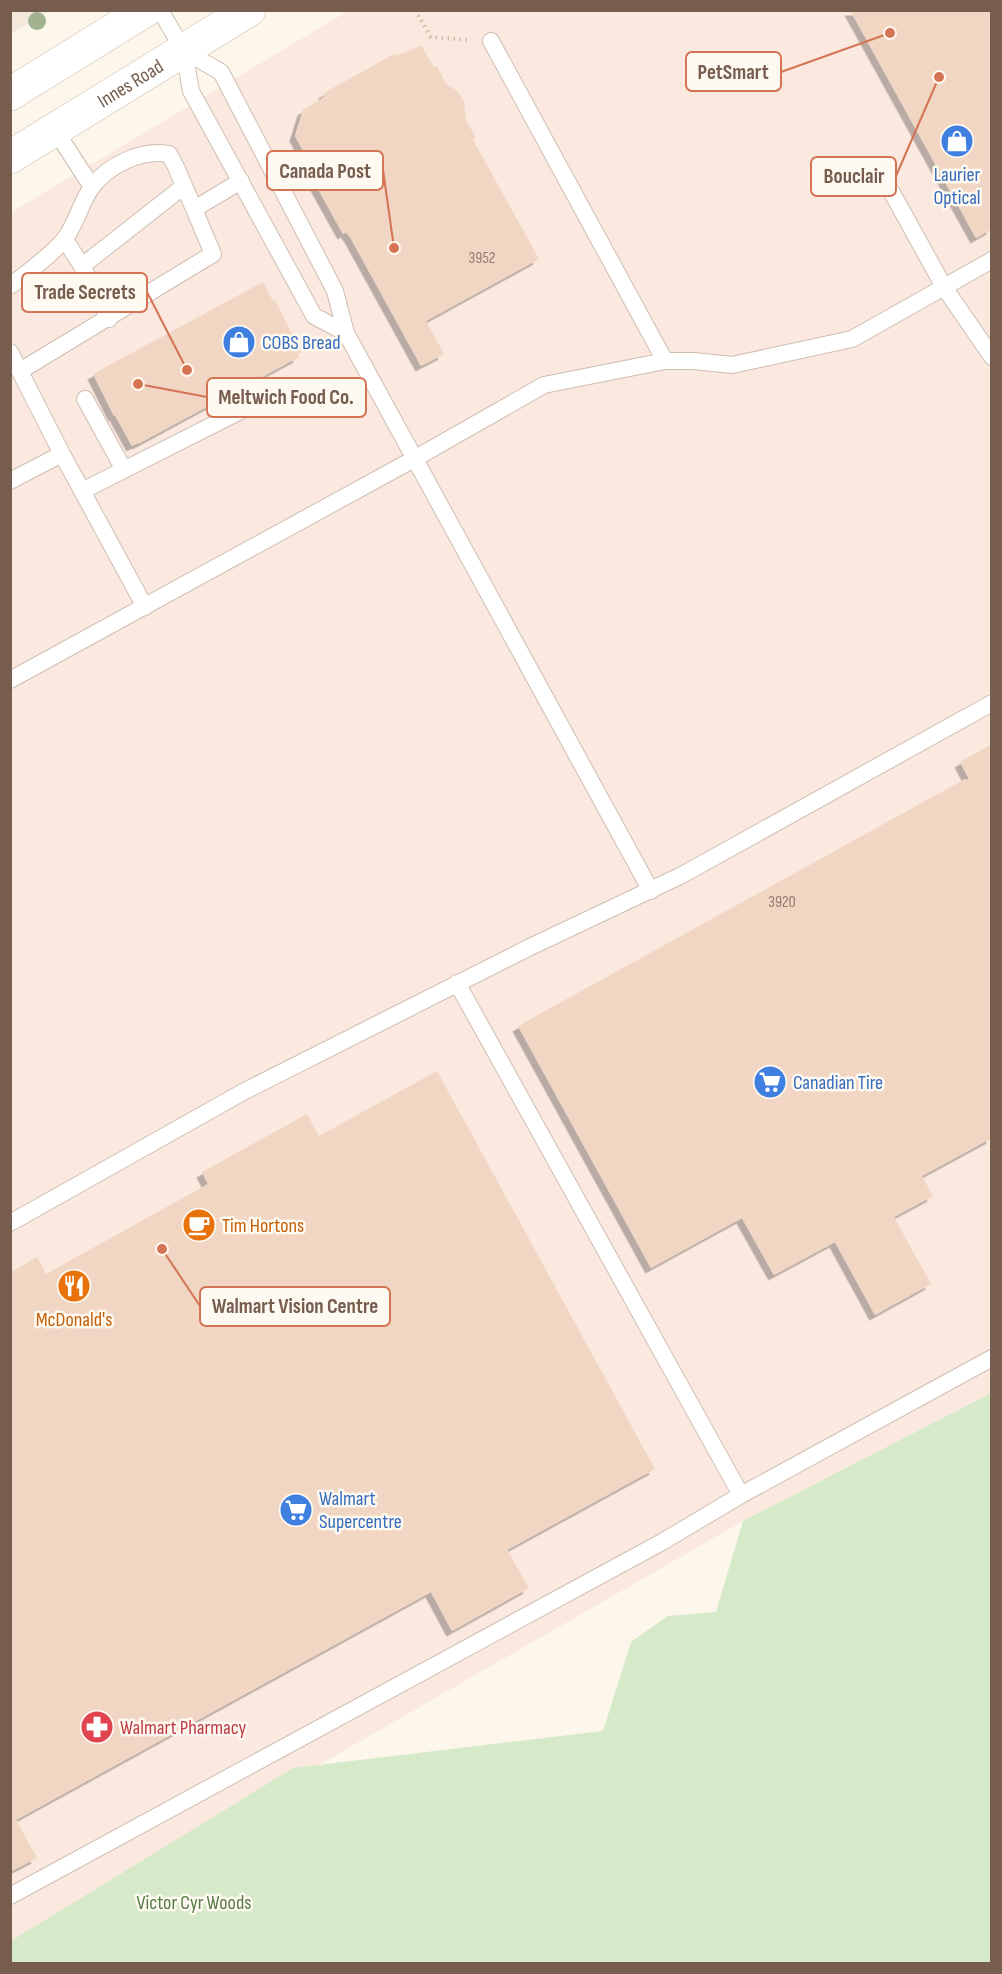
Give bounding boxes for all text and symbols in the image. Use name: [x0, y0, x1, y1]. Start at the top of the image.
callout: PetSmart: [686, 52, 781, 91]
street label: Innes Road: [93, 55, 168, 113]
text: PetSmart: [697, 60, 769, 85]
shop icon: Laurier Optical: [939, 123, 975, 159]
callout: Canada Post: [267, 151, 383, 190]
callout: Bouclair: [811, 157, 896, 196]
text: Canada Post: [279, 159, 371, 184]
place label: Laurier Optical: [933, 163, 981, 210]
text: Bouclair: [824, 164, 885, 189]
house number: 3952: [469, 249, 495, 268]
callout: Trade Secrets: [22, 273, 147, 312]
text: Trade Secrets: [34, 280, 136, 305]
shop icon: COBS Bread: [221, 324, 257, 360]
place label: COBS Bread: [262, 331, 340, 355]
callout: Meltwich Food Co.: [207, 378, 366, 417]
text: Meltwich Food Co.: [218, 385, 354, 410]
house number: 3920: [768, 893, 796, 912]
supermarket icon: Canadian Tire: [752, 1064, 788, 1100]
place label: Canadian Tire: [793, 1071, 883, 1095]
cafe icon: Tim Hortons: [181, 1207, 217, 1243]
place label: Tim Hortons: [222, 1214, 304, 1238]
restaurant icon: McDonald's: [56, 1268, 92, 1304]
callout: Walmart Vision Centre: [200, 1287, 390, 1326]
text: Walmart Vision Centre: [212, 1294, 378, 1319]
place label: McDonald's: [36, 1308, 112, 1332]
place label: Walmart Supercentre: [319, 1487, 402, 1534]
supermarket icon: Walmart Supercentre: [278, 1492, 314, 1528]
pharmacy icon: Walmart Pharmacy: [79, 1709, 115, 1745]
place label: Walmart Pharmacy: [120, 1716, 247, 1740]
park label: Victor Cyr Woods: [137, 1891, 251, 1915]

